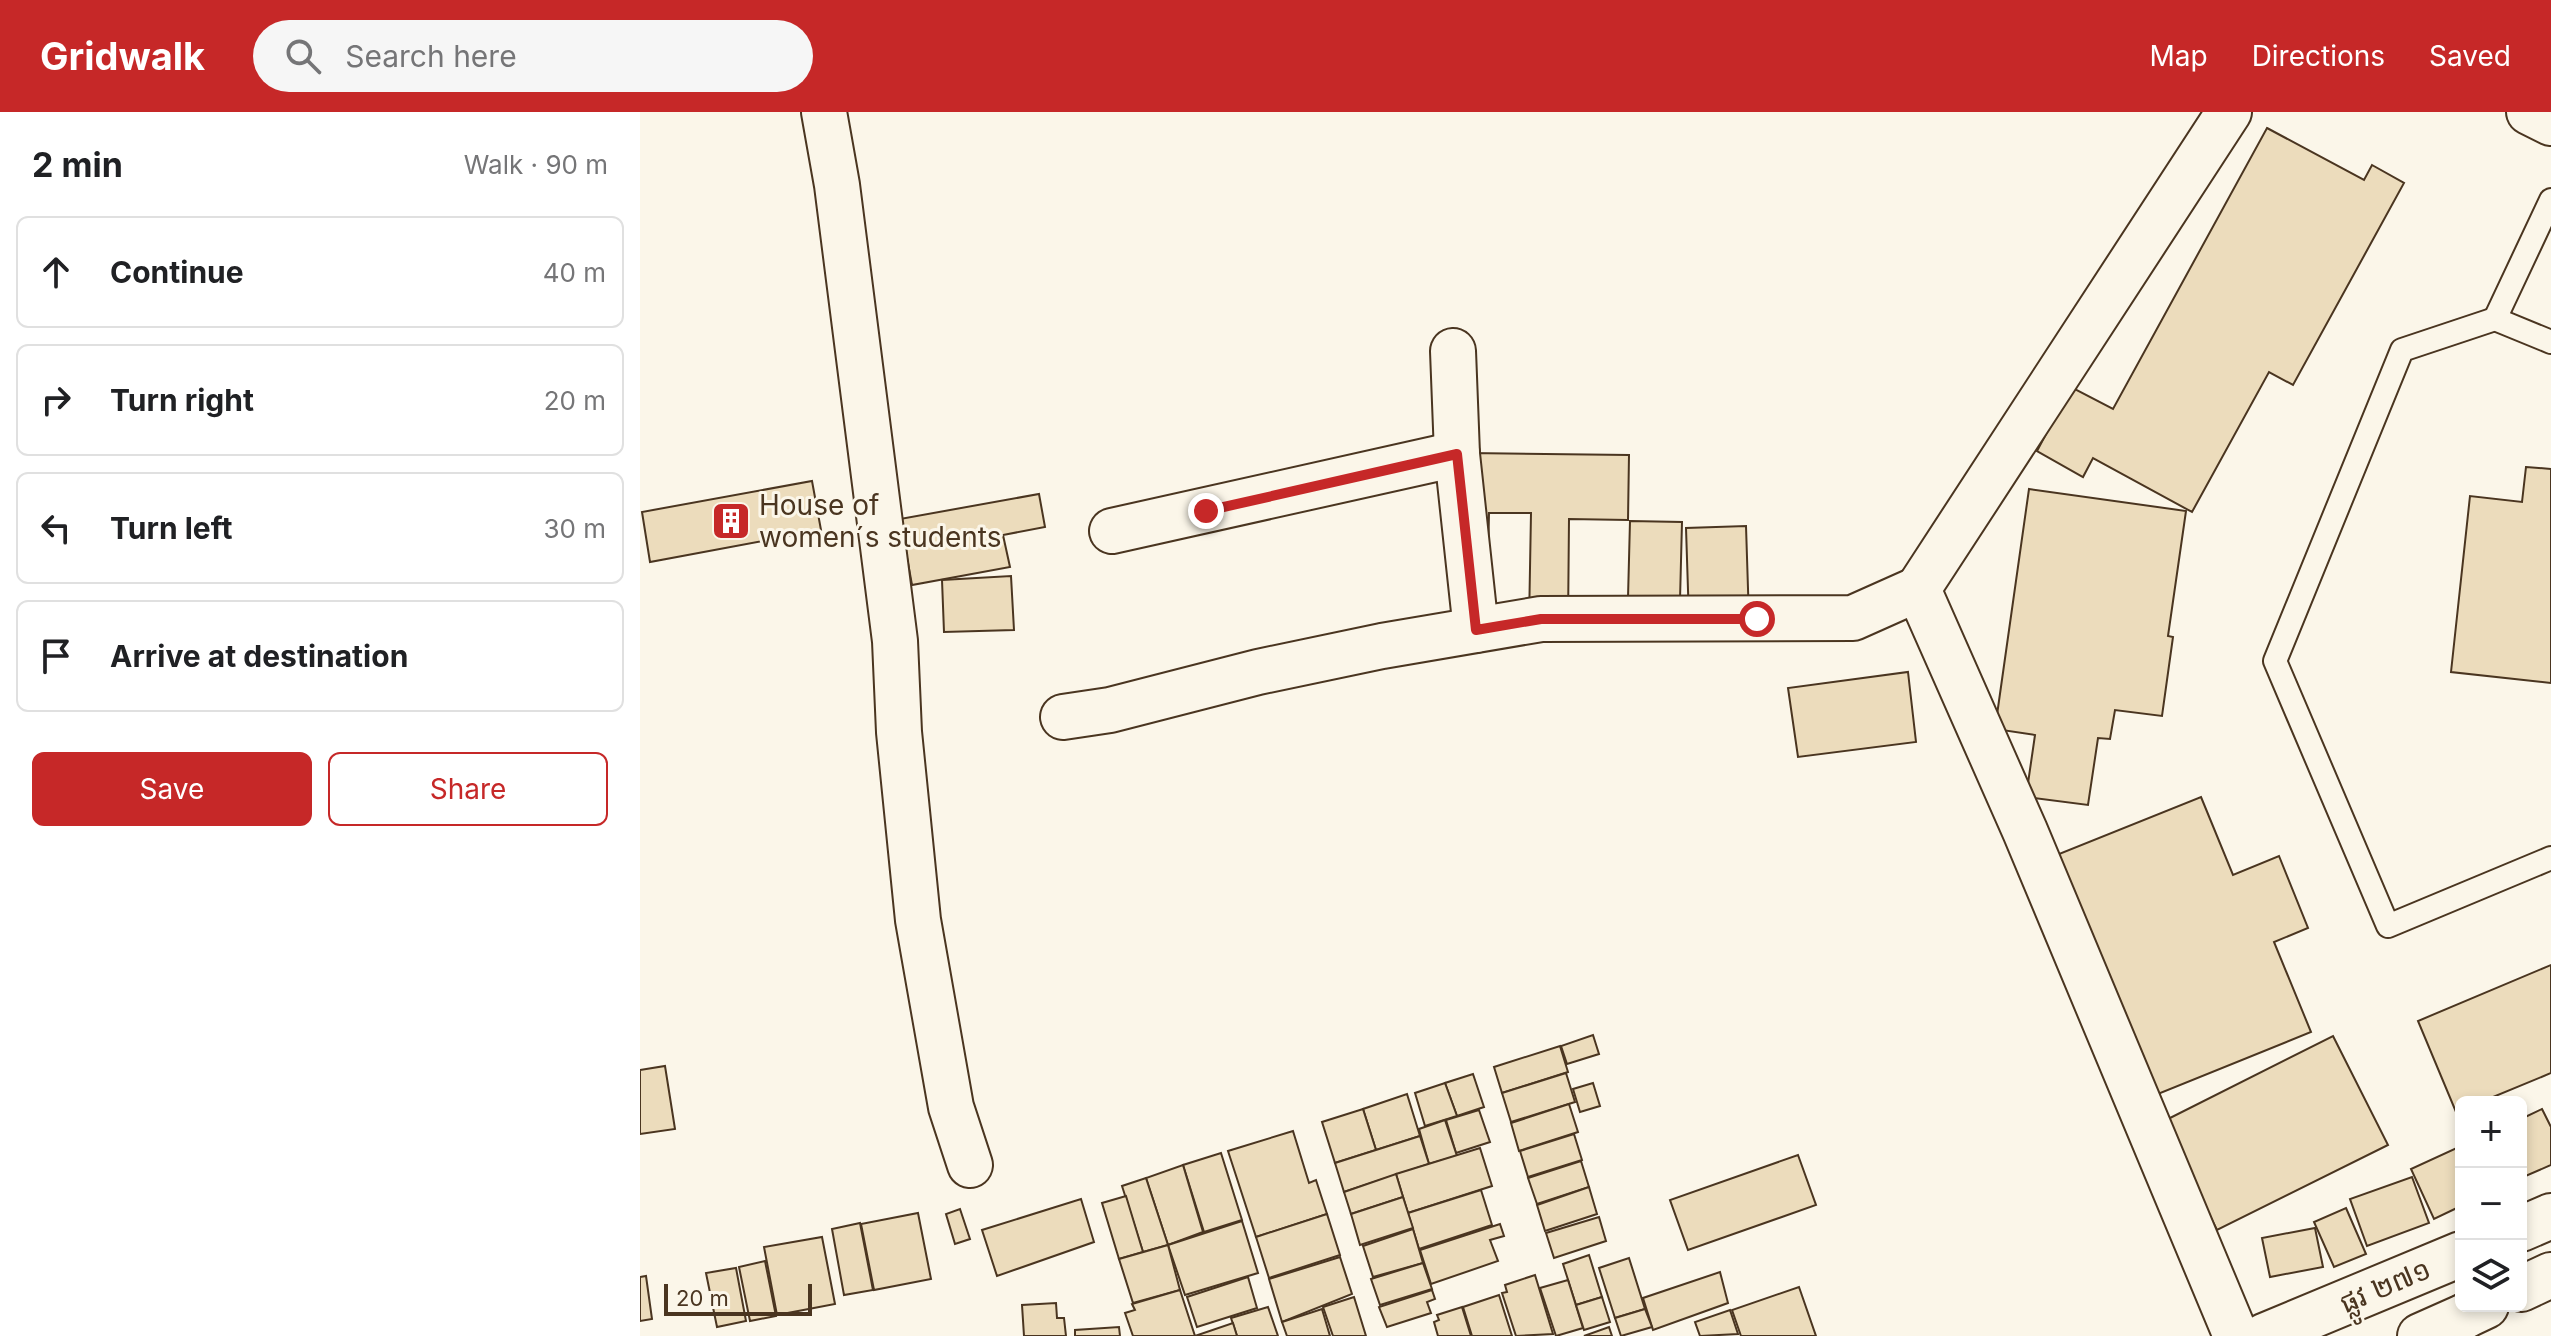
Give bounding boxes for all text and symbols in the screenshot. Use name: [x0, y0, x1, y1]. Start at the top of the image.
search box: [253, 20, 813, 92]
text: Gridwalk: [40, 33, 205, 79]
icon: search: [281, 34, 325, 78]
text: Search here: [345, 38, 517, 74]
text: Map: [2149, 39, 2208, 73]
text: Directions: [2252, 39, 2385, 73]
text: Saved: [2429, 39, 2511, 73]
text: 2 min: [32, 144, 123, 185]
text: Walk · 90 m: [464, 149, 608, 180]
icon: ahead: [34, 250, 78, 294]
text: Continue: [110, 254, 244, 290]
text: 40 m: [543, 257, 606, 288]
icon: right: [34, 378, 78, 422]
text: Turn right: [110, 382, 254, 418]
text: 20 m: [544, 385, 606, 416]
place label: House of women´s students: [759, 488, 1001, 554]
route end: [1188, 493, 1224, 529]
building icon: House of women´s students: [710, 500, 752, 542]
icon: left: [34, 506, 78, 550]
text: Turn left: [110, 510, 232, 546]
text: 30 m: [543, 513, 606, 544]
route start: [1739, 601, 1775, 637]
icon: arrive: [34, 634, 78, 678]
text: Arrive at destination: [110, 638, 408, 674]
button: Save: [32, 752, 312, 826]
button: Share: [328, 752, 608, 826]
map controls: [2455, 1096, 2527, 1312]
button: +: [2455, 1096, 2527, 1168]
button: −: [2455, 1168, 2527, 1240]
button: layers: [2455, 1240, 2527, 1312]
street label: ផ្លូវ ២៧១: [2334, 1252, 2439, 1328]
scale bar: [664, 1280, 812, 1316]
text: 20 m: [676, 1285, 729, 1311]

